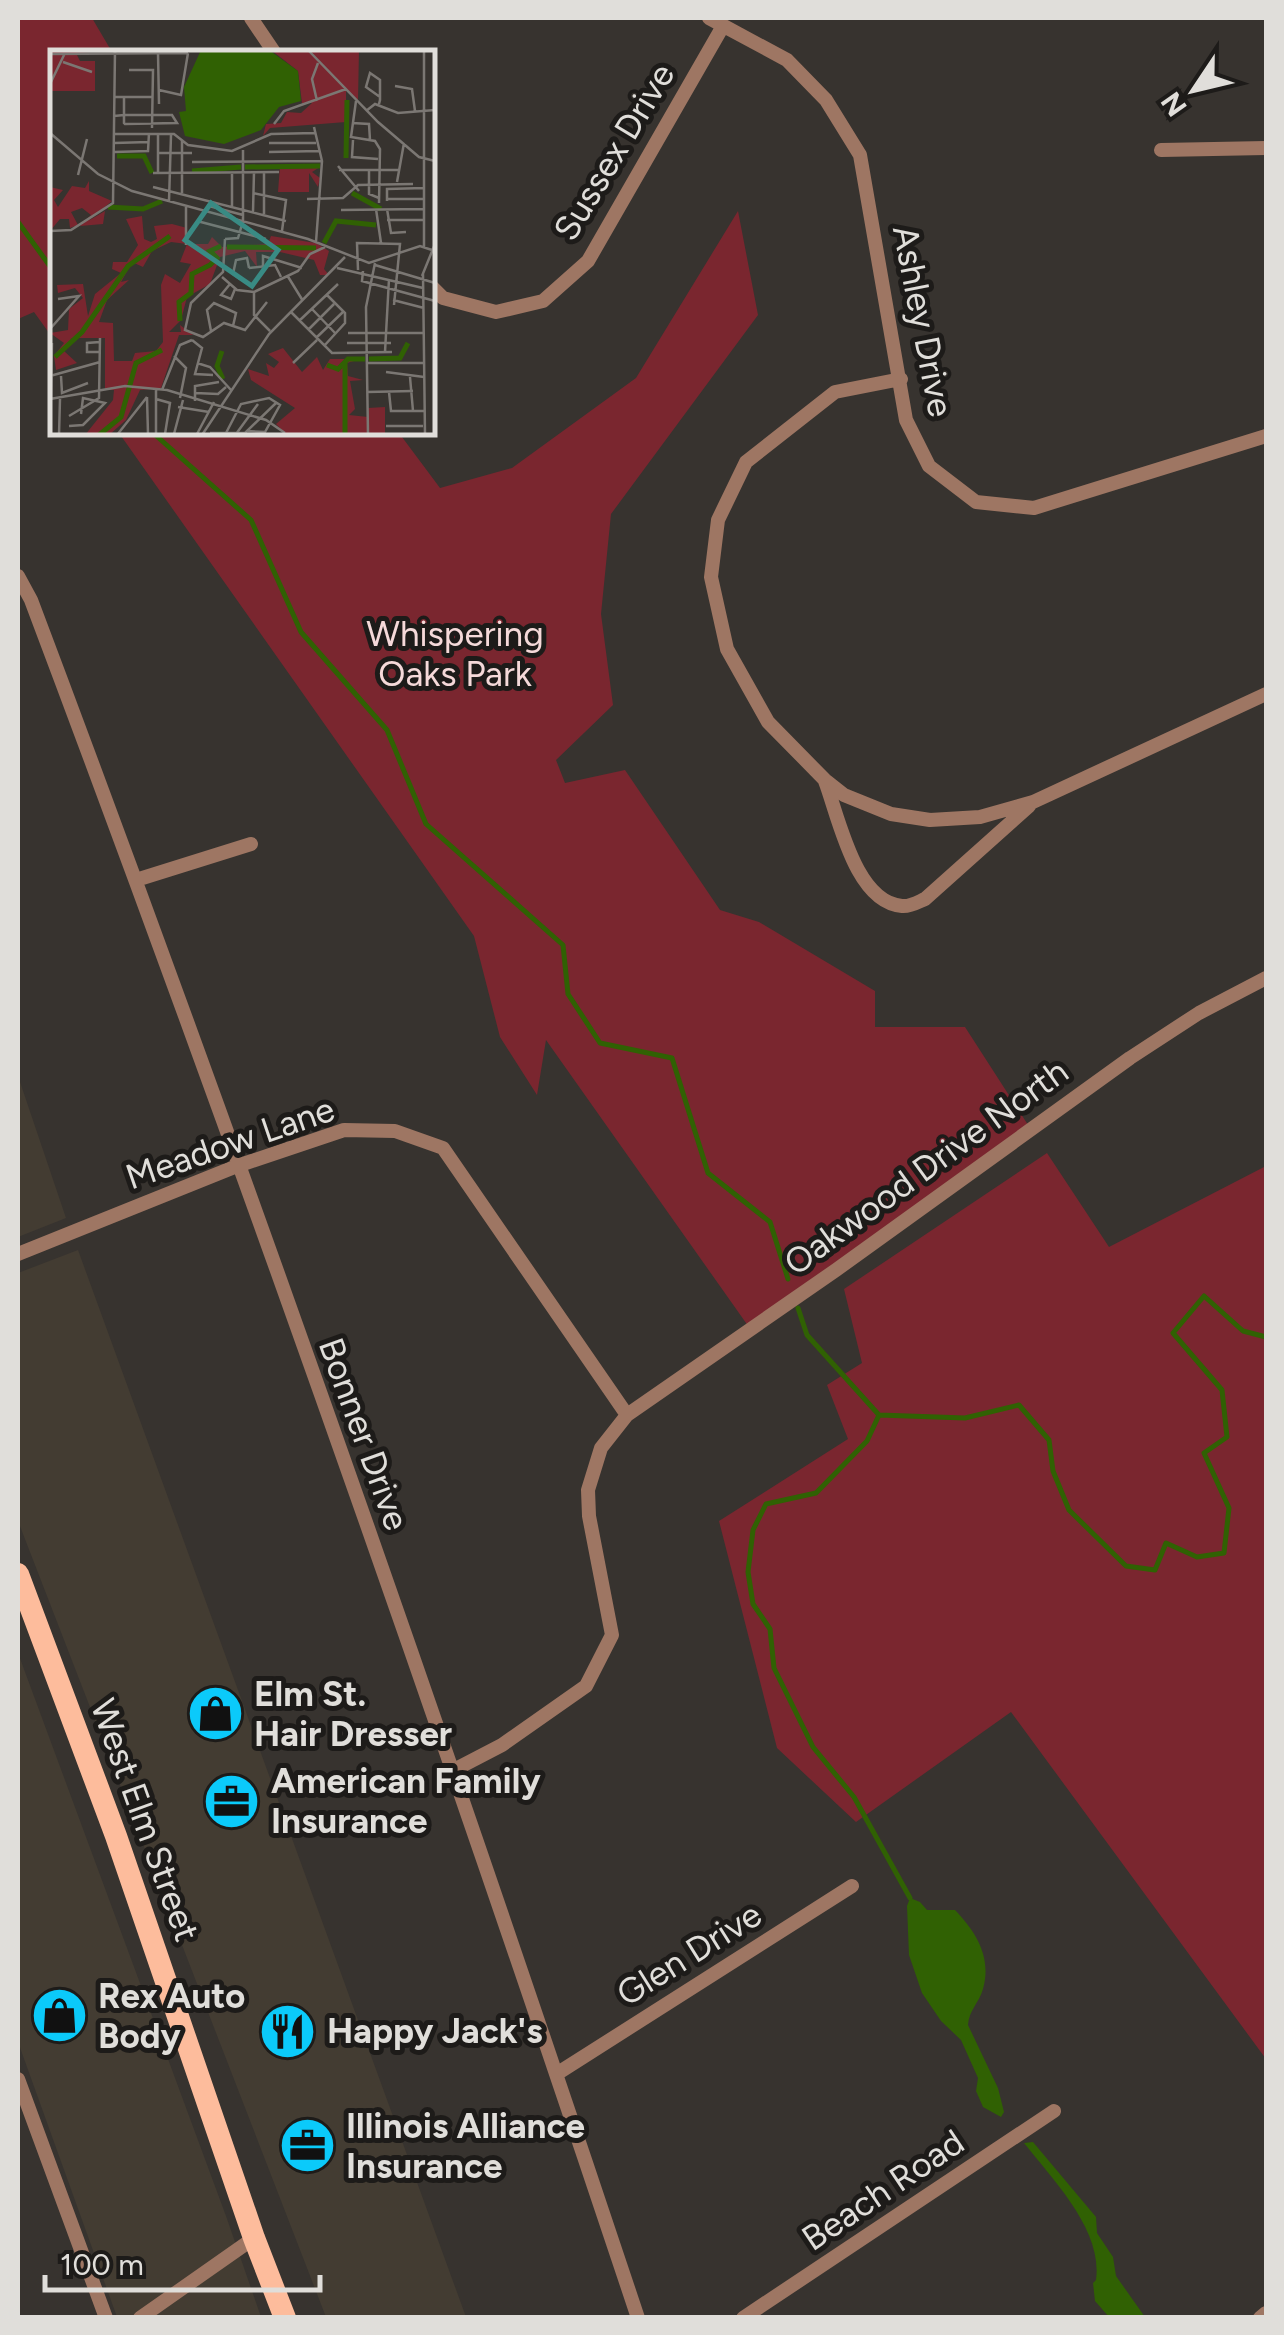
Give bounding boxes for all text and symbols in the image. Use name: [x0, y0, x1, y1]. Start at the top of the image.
north arrow: [1144, 40, 1244, 140]
inset map: [50, 50, 435, 435]
street label: Sussex Drive: [545, 56, 683, 248]
text: N: [1153, 86, 1194, 123]
street label: Ashley Drive: [884, 222, 962, 420]
park label: Whispering Oaks Park: [366, 613, 544, 695]
street label: Oakwood Drive North: [776, 1050, 1076, 1284]
street label: Meadow Lane: [120, 1088, 340, 1198]
street label: Bonner Drive: [310, 1332, 418, 1536]
place label: Elm St. Hair Dresser: [254, 1673, 452, 1755]
shop icon: Elm St. Hair Dresser: [185, 1684, 245, 1744]
street label: West Elm Street: [82, 1693, 208, 1947]
place label: American Family Insurance: [271, 1760, 541, 1842]
office icon: American Family Insurance: [202, 1771, 262, 1831]
street label: Glen Drive: [609, 1893, 769, 2015]
place label: Rex Auto Body: [98, 1975, 245, 2057]
shop icon: Rex Auto Body: [29, 1986, 89, 2046]
restaurant icon: Happy Jack's: [258, 2001, 318, 2061]
place label: Happy Jack's: [327, 2010, 543, 2052]
place label: Illinois Alliance Insurance: [346, 2105, 585, 2187]
office icon: Illinois Alliance Insurance: [277, 2116, 337, 2176]
street label: Beach Road: [794, 2121, 972, 2259]
scale bar: [45, 2230, 320, 2292]
text: 100 m: [60, 2246, 144, 2283]

